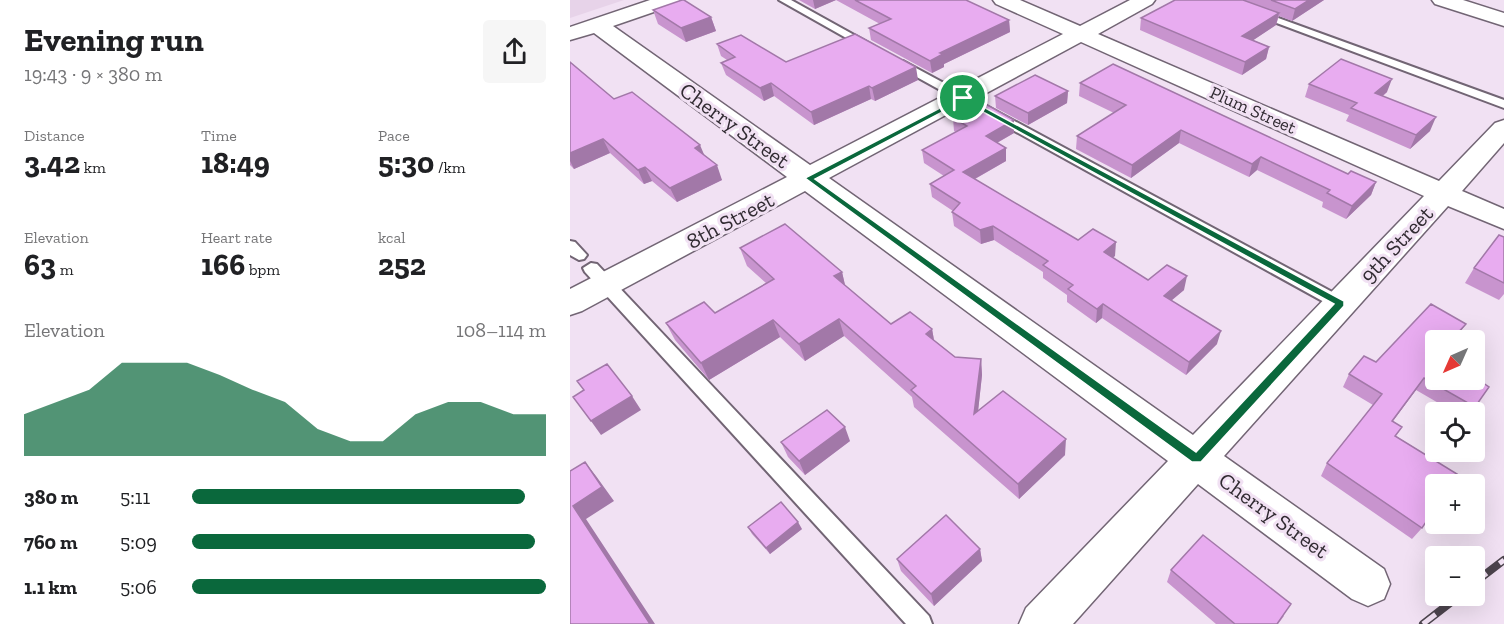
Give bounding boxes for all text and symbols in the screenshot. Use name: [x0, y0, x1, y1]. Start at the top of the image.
text: Evening run: [24, 20, 204, 59]
button: share: [483, 20, 546, 83]
text: 19:43 · 9 × 380 m: [24, 62, 162, 86]
pin: [937, 72, 988, 123]
street label: Cherry Street: [675, 77, 796, 175]
icon: arrive: [946, 81, 979, 114]
street label: Plum Street: [1206, 81, 1300, 139]
text: Distance: [24, 126, 85, 145]
text: Time: [201, 126, 237, 145]
text: Pace: [378, 126, 410, 145]
text: 3.42: [24, 145, 80, 181]
text: 18:49: [201, 145, 270, 181]
text: 5:30: [378, 145, 434, 181]
text: km: [80, 158, 106, 177]
text: /km: [434, 158, 466, 177]
street label: 8th Street: [682, 186, 779, 255]
street label: 9th Street: [1354, 200, 1439, 288]
text: Elevation: [24, 228, 89, 247]
text: Heart rate: [201, 228, 272, 247]
text: kcal: [378, 228, 405, 247]
text: 63: [24, 247, 56, 283]
text: 166: [201, 247, 245, 283]
text: 252: [378, 247, 426, 283]
text: m: [56, 260, 74, 279]
text: bpm: [245, 260, 280, 279]
text: Elevation: [24, 318, 105, 342]
text: 108–114 m: [456, 318, 546, 342]
north arrow: [1425, 330, 1485, 390]
map controls: [1425, 330, 1485, 606]
button: locate: [1425, 402, 1485, 462]
street label: Cherry Street: [1214, 467, 1335, 565]
button: +: [1425, 474, 1485, 534]
text: 380 m: [24, 485, 78, 509]
text: 5:11: [120, 485, 150, 509]
text: 760 m: [24, 530, 77, 554]
text: 5:09: [120, 530, 157, 554]
button: −: [1425, 546, 1485, 606]
text: 1.1 km: [24, 575, 77, 599]
text: 5:06: [120, 575, 157, 599]

